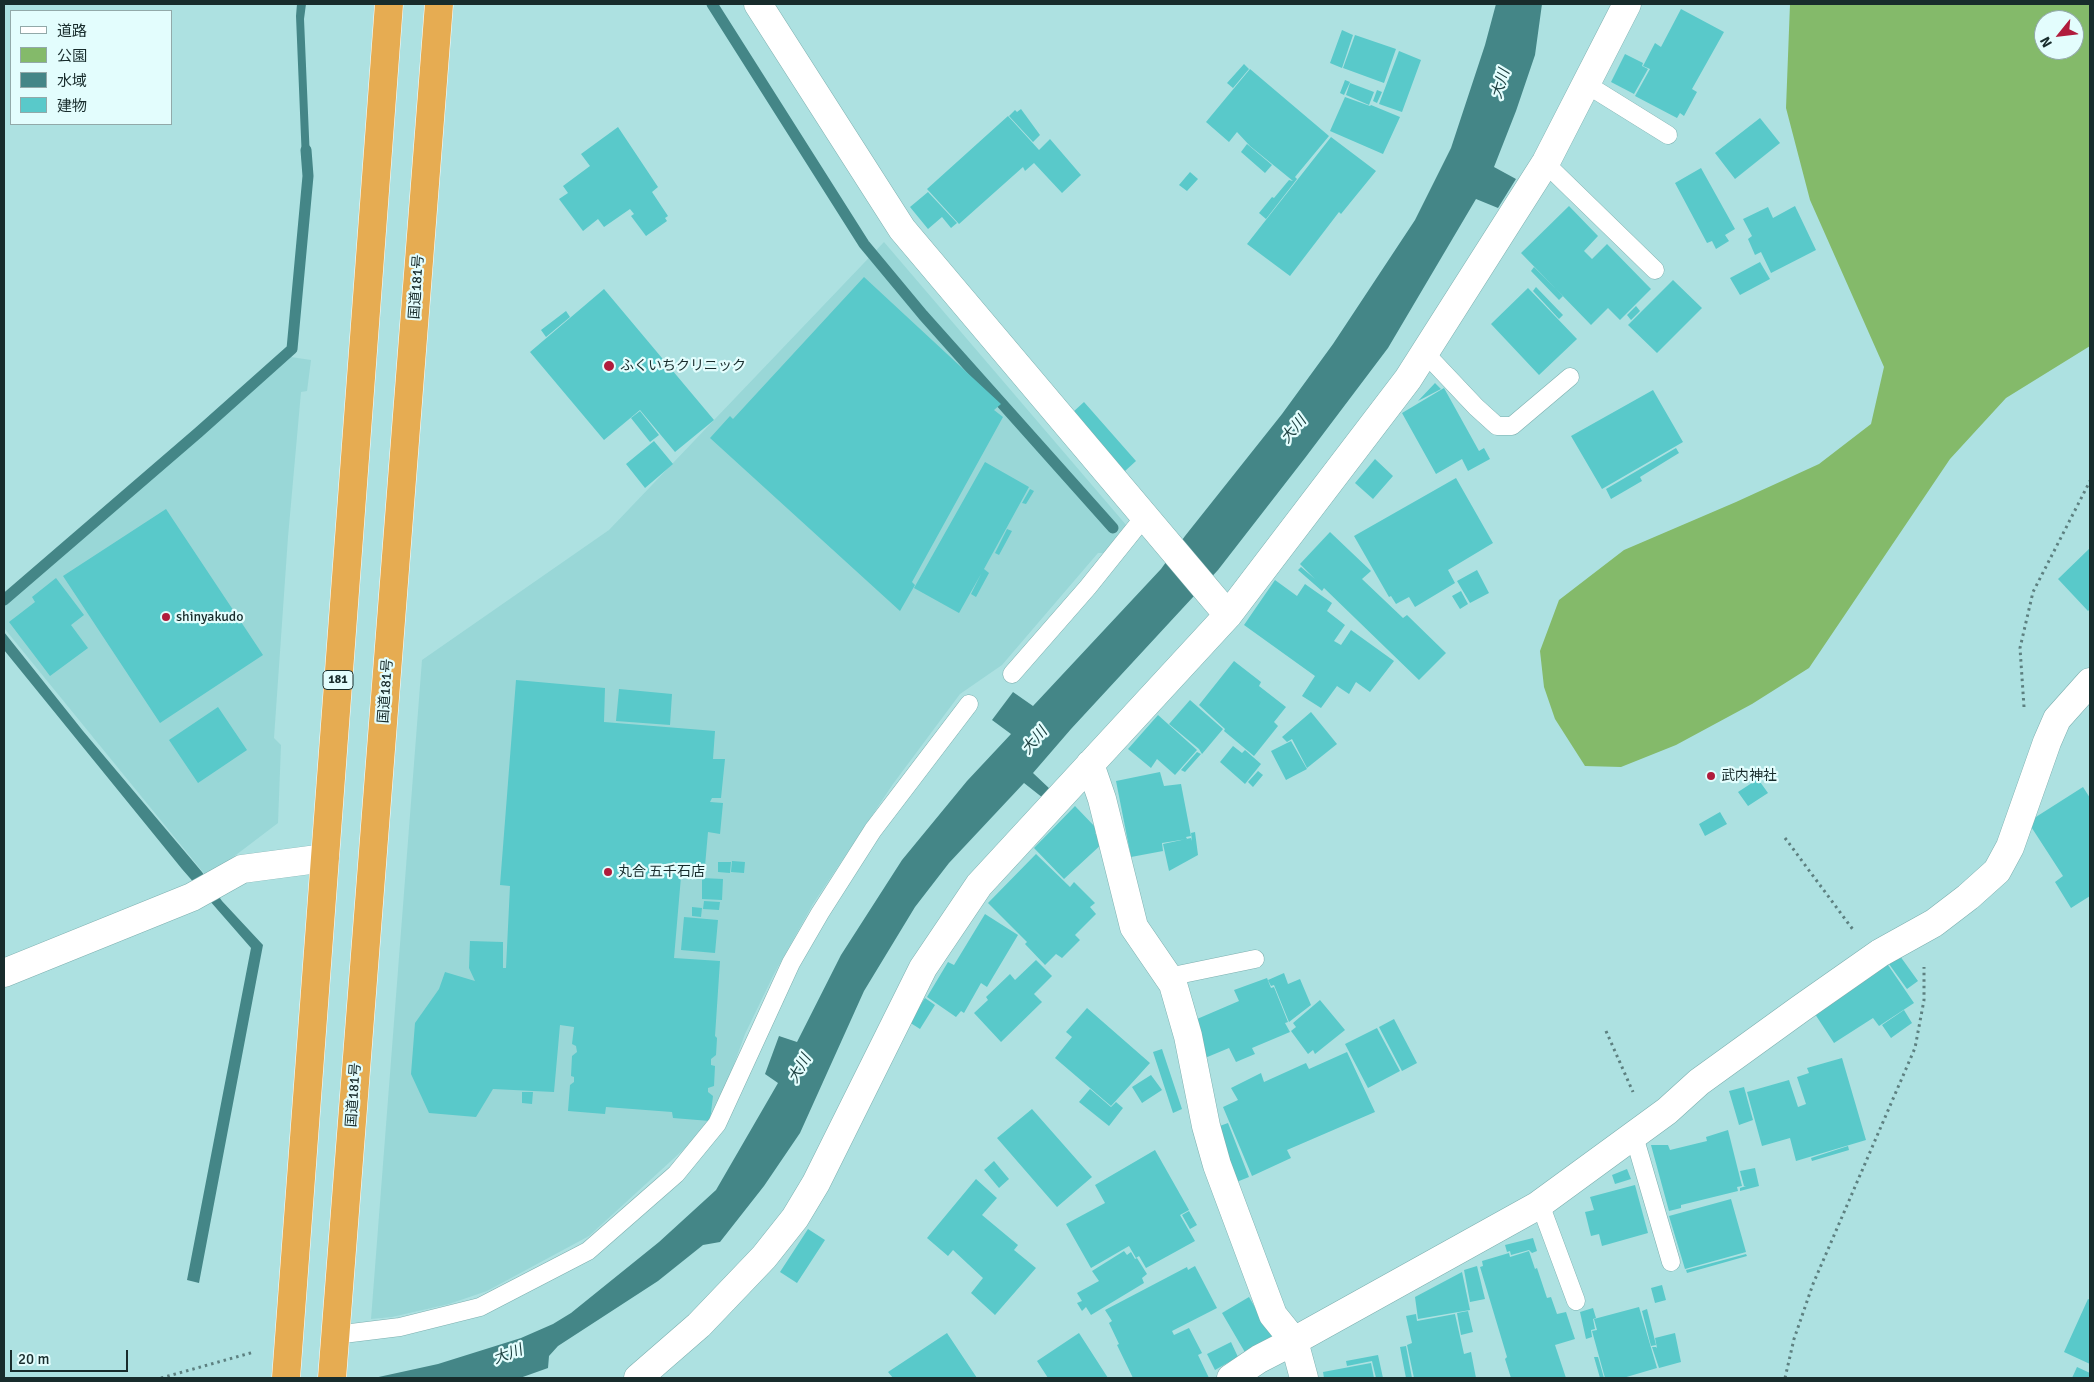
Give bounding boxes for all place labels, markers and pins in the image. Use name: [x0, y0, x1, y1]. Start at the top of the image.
place label: ふくいちクリニック: [620, 358, 746, 374]
marker: ふくいちクリニック: [602, 359, 616, 373]
place label: shinyakudo: [176, 609, 244, 625]
marker: shinyakudo: [160, 611, 172, 623]
place label: 武内神社: [1721, 768, 1777, 784]
marker: 武内神社: [1705, 770, 1717, 782]
place label: 丸合 五千石店: [618, 864, 705, 880]
marker: 丸合 五千石店: [602, 866, 614, 878]

